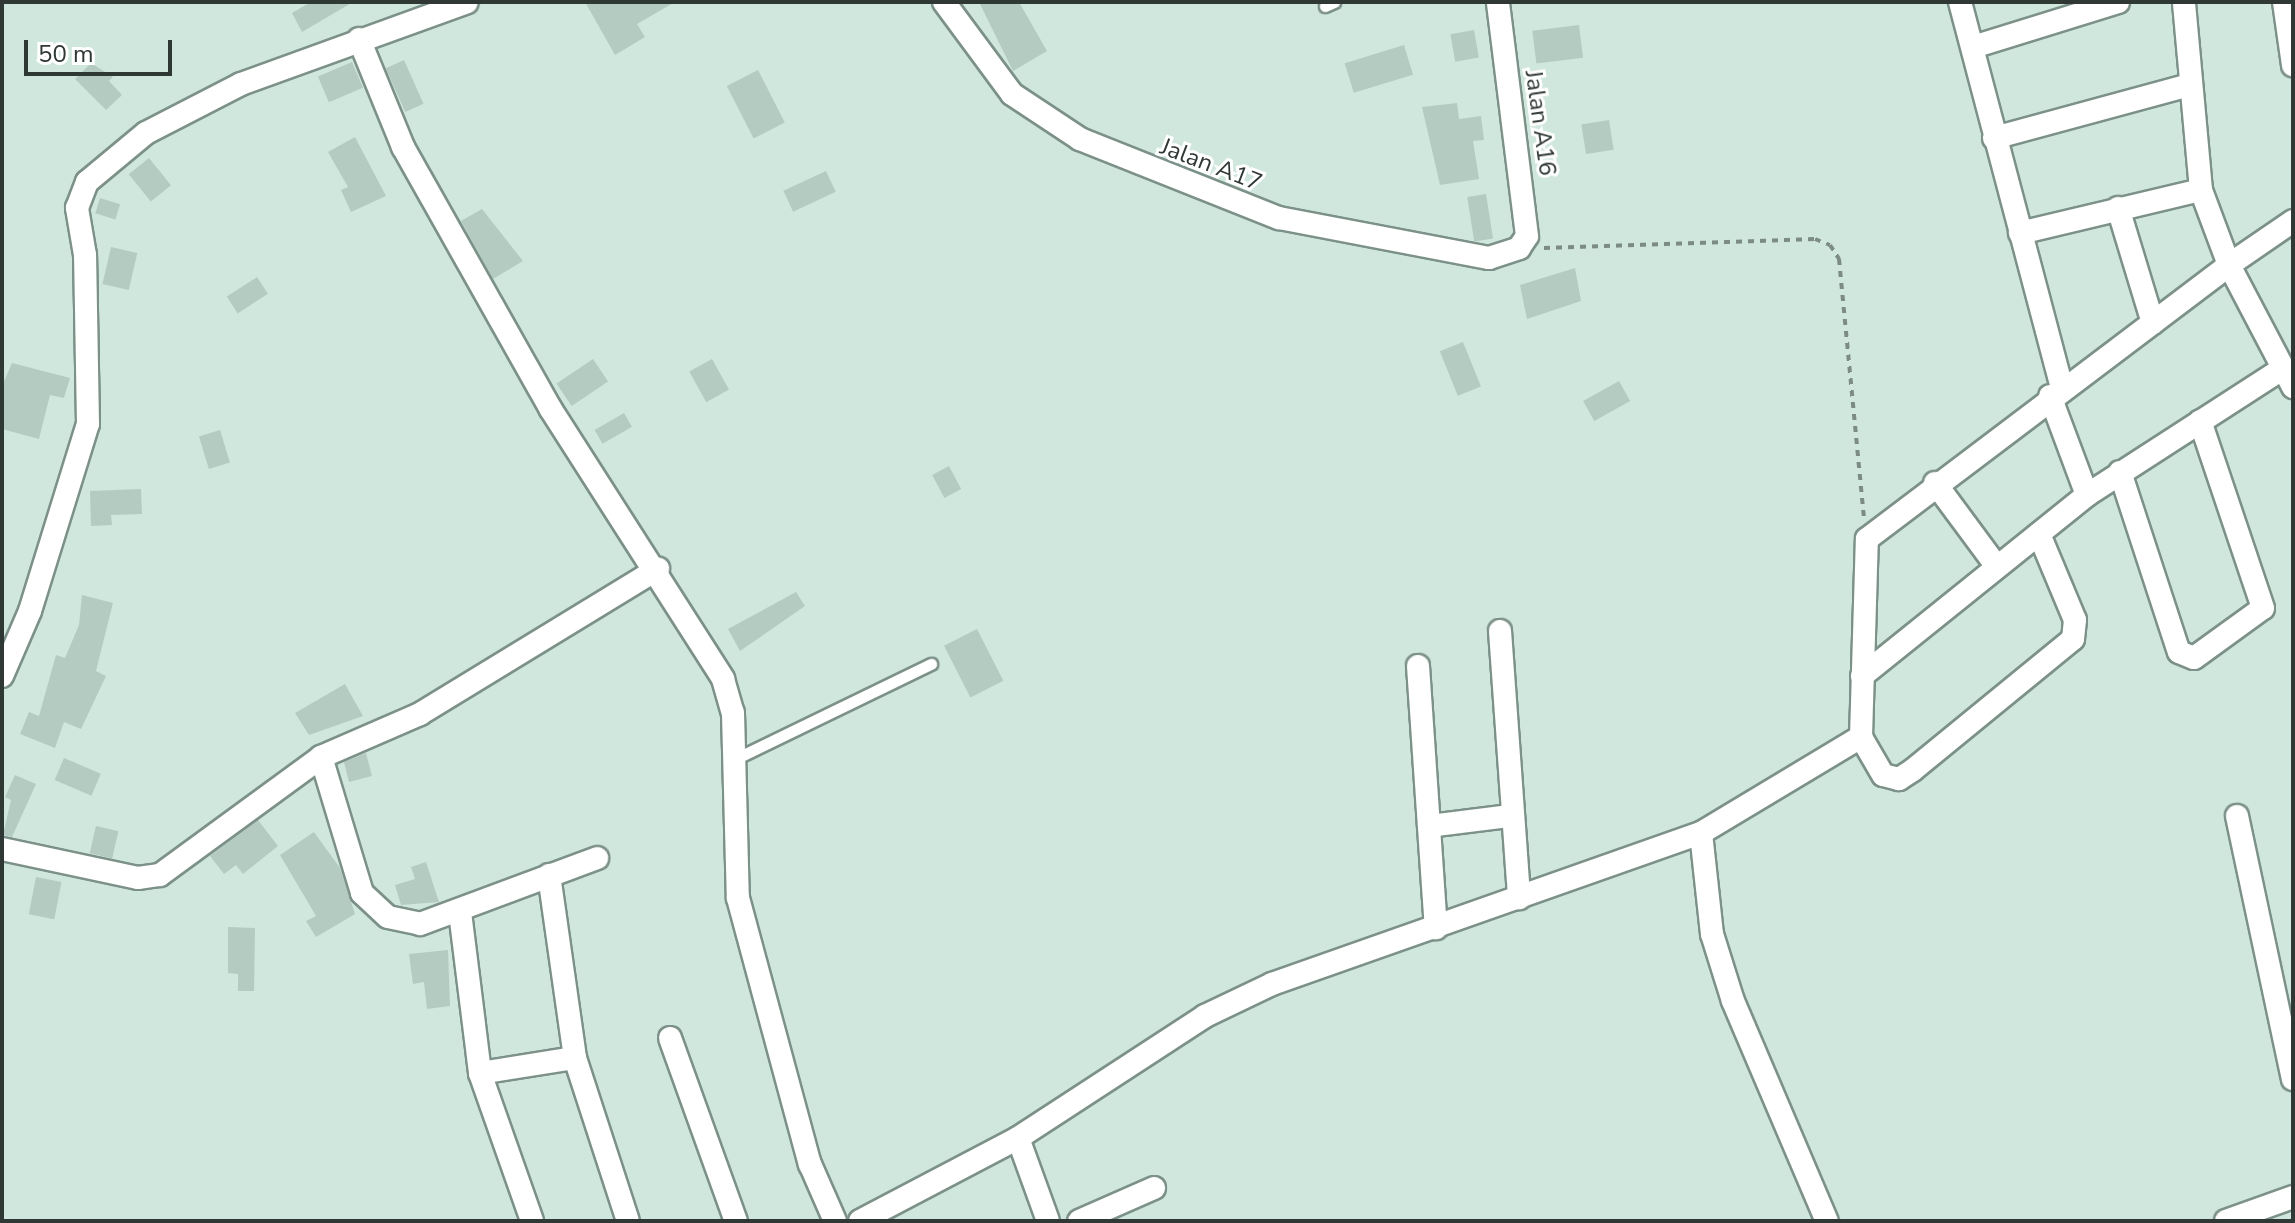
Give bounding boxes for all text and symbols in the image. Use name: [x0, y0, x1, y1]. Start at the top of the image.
scale bar: [28, 24, 176, 74]
text: 50 m: [38, 38, 94, 70]
street label: Jalan A16: [1518, 68, 1562, 178]
street label: Jalan A17: [1156, 132, 1266, 198]

